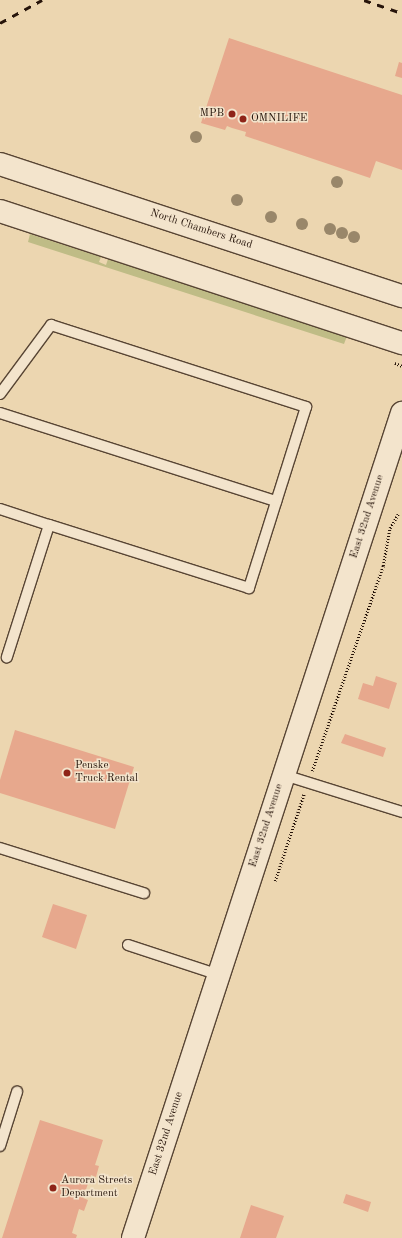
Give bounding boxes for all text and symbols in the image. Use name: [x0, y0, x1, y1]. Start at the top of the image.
place label: MPB: [200, 107, 224, 121]
marker: MPB: [227, 109, 237, 119]
place label: OMNILIFE: [251, 112, 307, 126]
marker: OMNILIFE: [238, 114, 248, 124]
street label: North Chambers Road: [148, 207, 254, 253]
street label: East 32nd Avenue: [348, 474, 388, 560]
place label: Penske Truck Rental: [75, 760, 138, 786]
marker: Penske Truck Rental: [62, 768, 72, 778]
street label: East 32nd Avenue: [247, 783, 287, 869]
street label: East 32nd Avenue: [147, 1091, 187, 1177]
place label: Aurora Streets Department: [61, 1175, 132, 1201]
marker: Aurora Streets Department: [48, 1183, 58, 1193]

